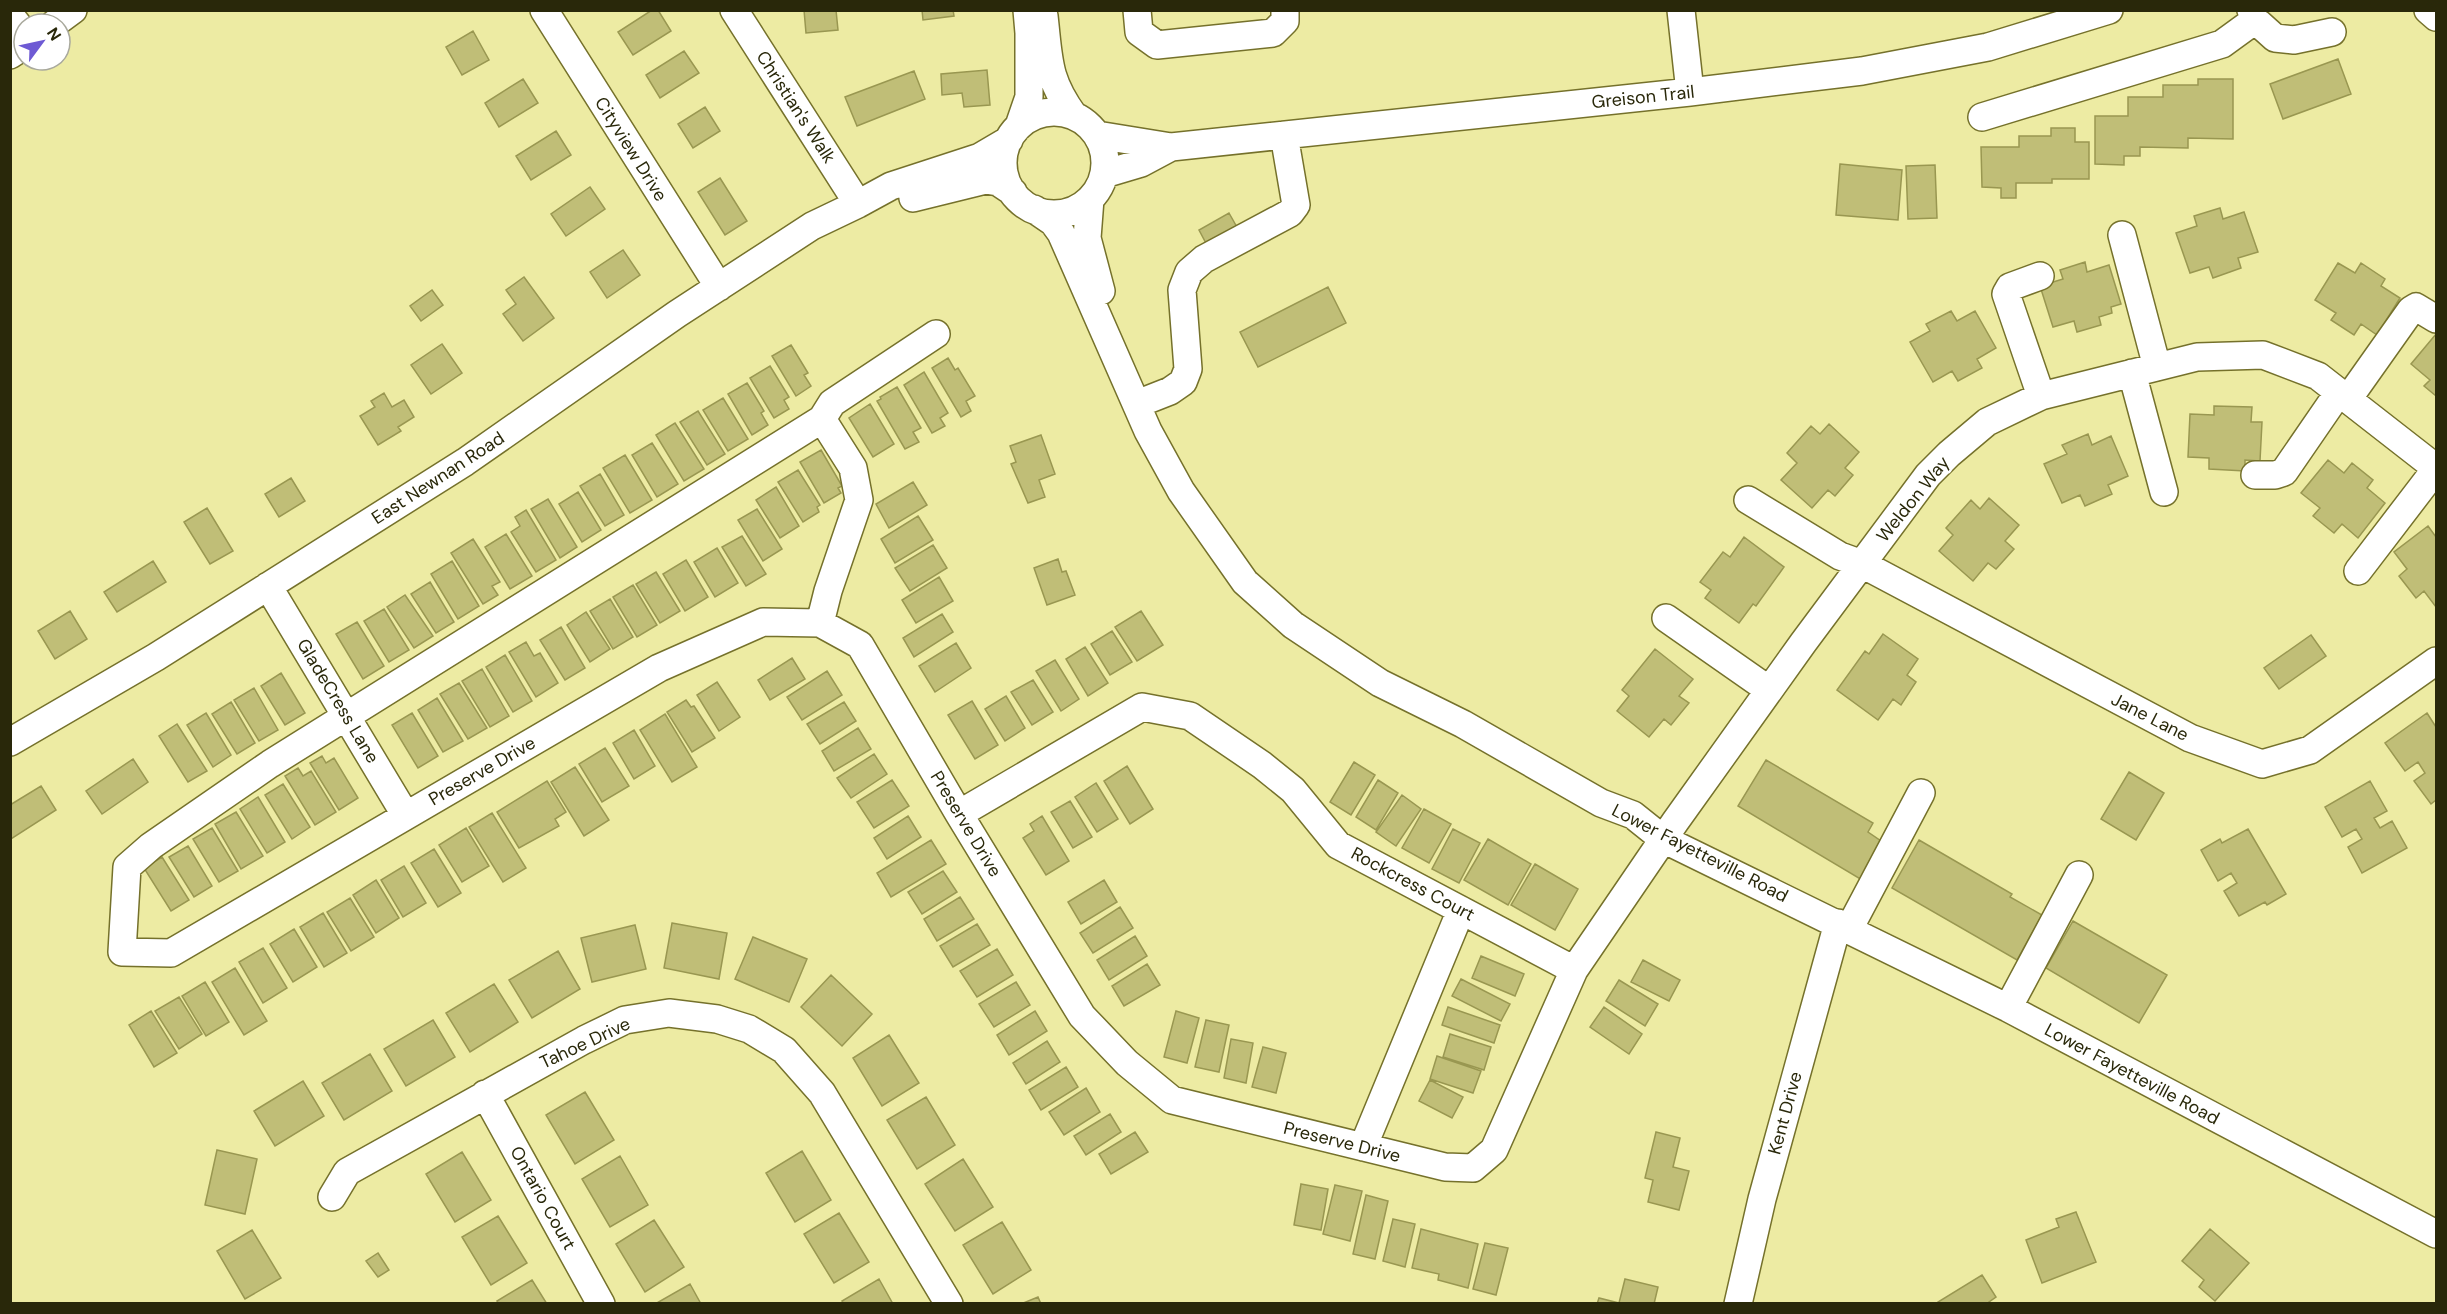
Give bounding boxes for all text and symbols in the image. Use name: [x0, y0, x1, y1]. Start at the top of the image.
north arrow: [12, 12, 72, 72]
text: N: [42, 23, 66, 45]
street label: Christian's Walk: [751, 46, 841, 168]
street label: Greison Trail: [1590, 80, 1696, 114]
street label: Cityview Drive: [589, 92, 673, 206]
street label: East Newnan Road: [367, 426, 509, 530]
street label: Weldon Way: [1871, 451, 1955, 547]
street label: GladeCress Lane: [291, 634, 385, 768]
street label: Jane Lane: [2107, 687, 2193, 747]
street label: Preserve Drive: [424, 731, 540, 811]
street label: Preserve Drive: [925, 767, 1007, 881]
street label: Lower Fayetteville Road: [1608, 798, 1792, 908]
street label: Rockcress Court: [1347, 841, 1479, 927]
street label: Tahoe Drive: [536, 1012, 634, 1074]
street label: Lower Fayetteville Road: [2040, 1018, 2224, 1130]
street label: Kent Drive: [1762, 1069, 1808, 1157]
street label: Preserve Drive: [1281, 1116, 1403, 1168]
street label: Ontario Court: [505, 1142, 581, 1254]

